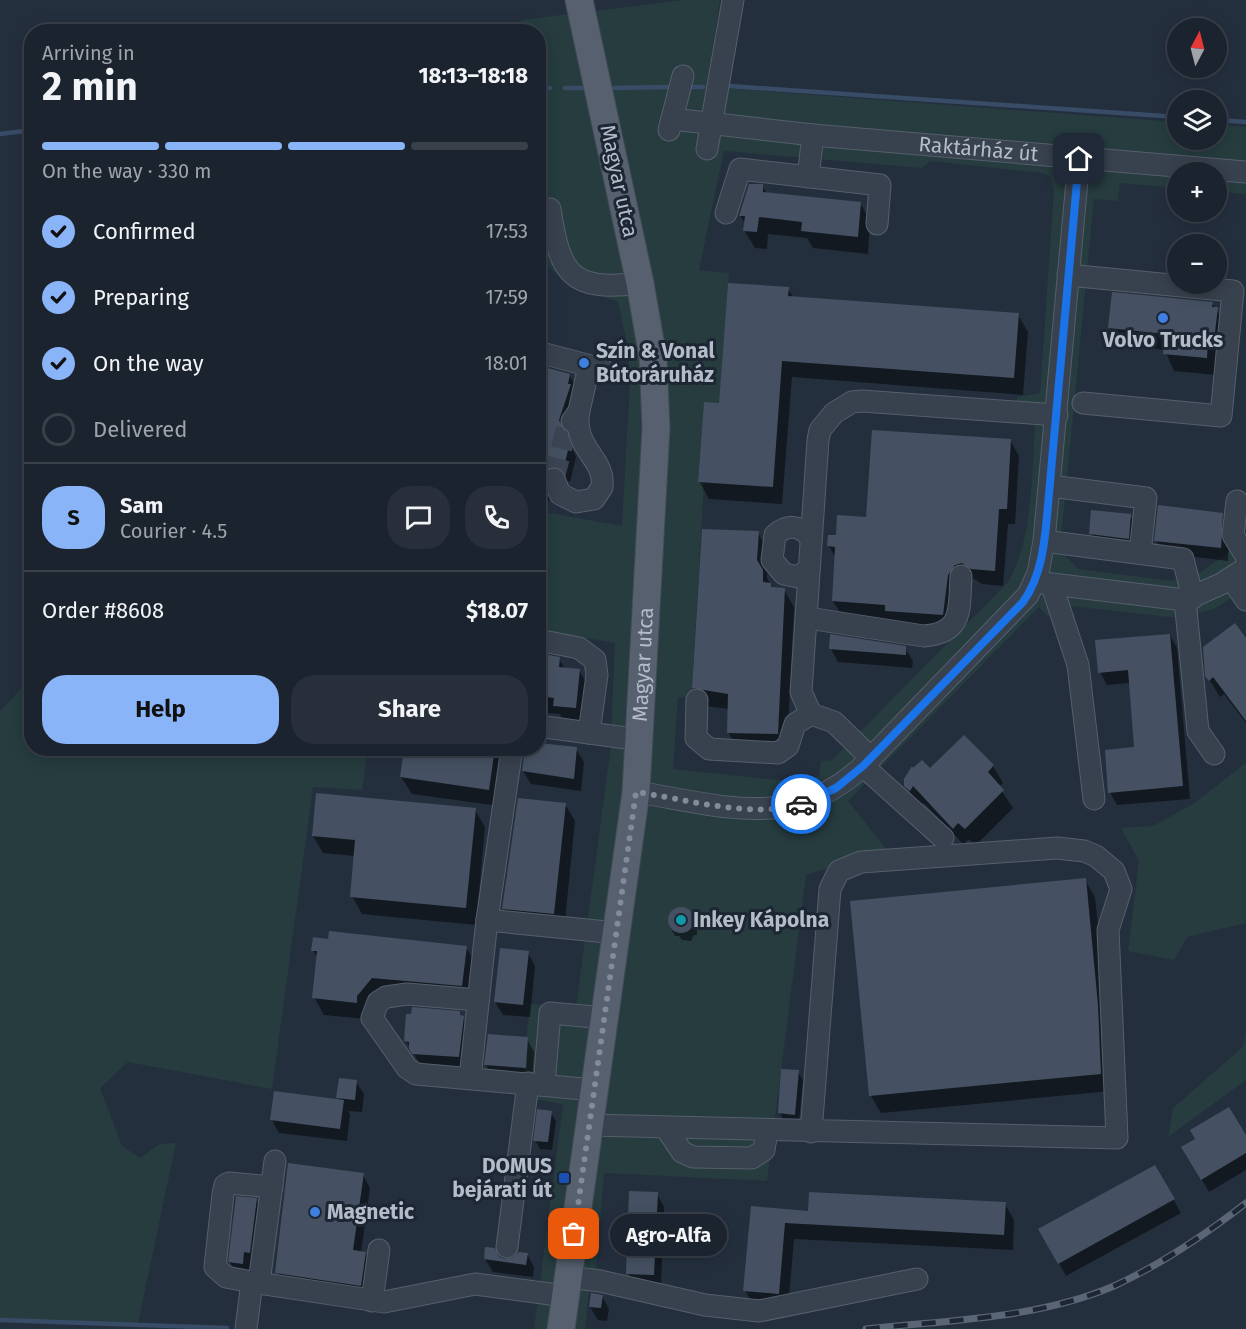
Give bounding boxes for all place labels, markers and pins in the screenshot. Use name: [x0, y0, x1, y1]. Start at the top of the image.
pin: [1053, 133, 1104, 184]
marker: Volvo Trucks: [1156, 311, 1170, 325]
place label: Volvo Trucks: [1102, 327, 1223, 353]
place label: Szín & Vonal Bútoráruház: [596, 338, 716, 388]
marker: Szín & Vonal Bútoráruház: [577, 356, 591, 370]
place label: Inkey Kápolna: [693, 907, 829, 933]
marker: Inkey Kápolna: [674, 913, 688, 927]
place label: DOMUS bejárati út: [452, 1153, 553, 1203]
marker: DOMUS bejárati út: [557, 1171, 571, 1185]
place label: Magnetic: [327, 1199, 414, 1225]
marker: Magnetic: [308, 1205, 322, 1219]
pin: [548, 1208, 599, 1259]
callout: Agro-Alfa: [610, 1213, 727, 1255]

